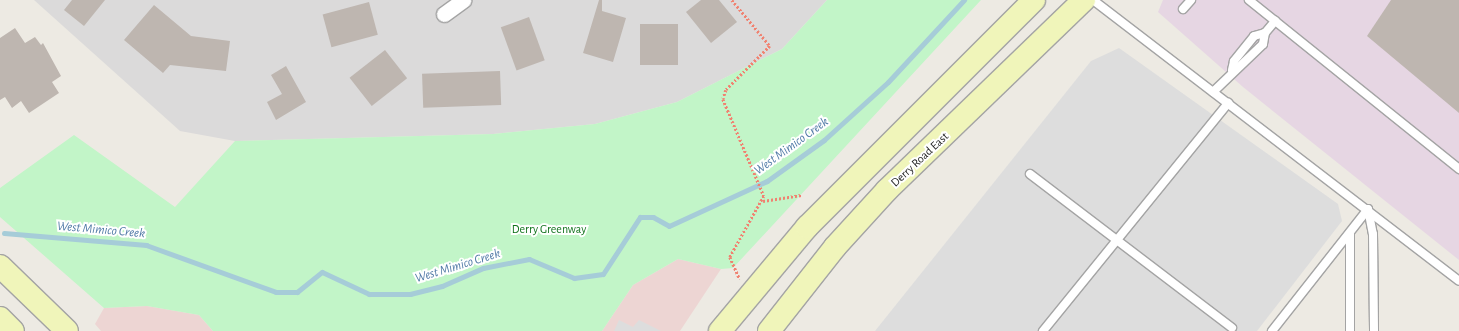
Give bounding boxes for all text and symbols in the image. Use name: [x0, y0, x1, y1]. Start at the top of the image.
water label: West Mimico Creek: [752, 115, 832, 179]
street label: Derry Road East: [888, 130, 952, 190]
water label: West Mimico Creek: [56, 219, 146, 243]
park label: Derry Greenway: [512, 223, 586, 237]
water label: West Mimico Creek: [414, 247, 502, 287]

